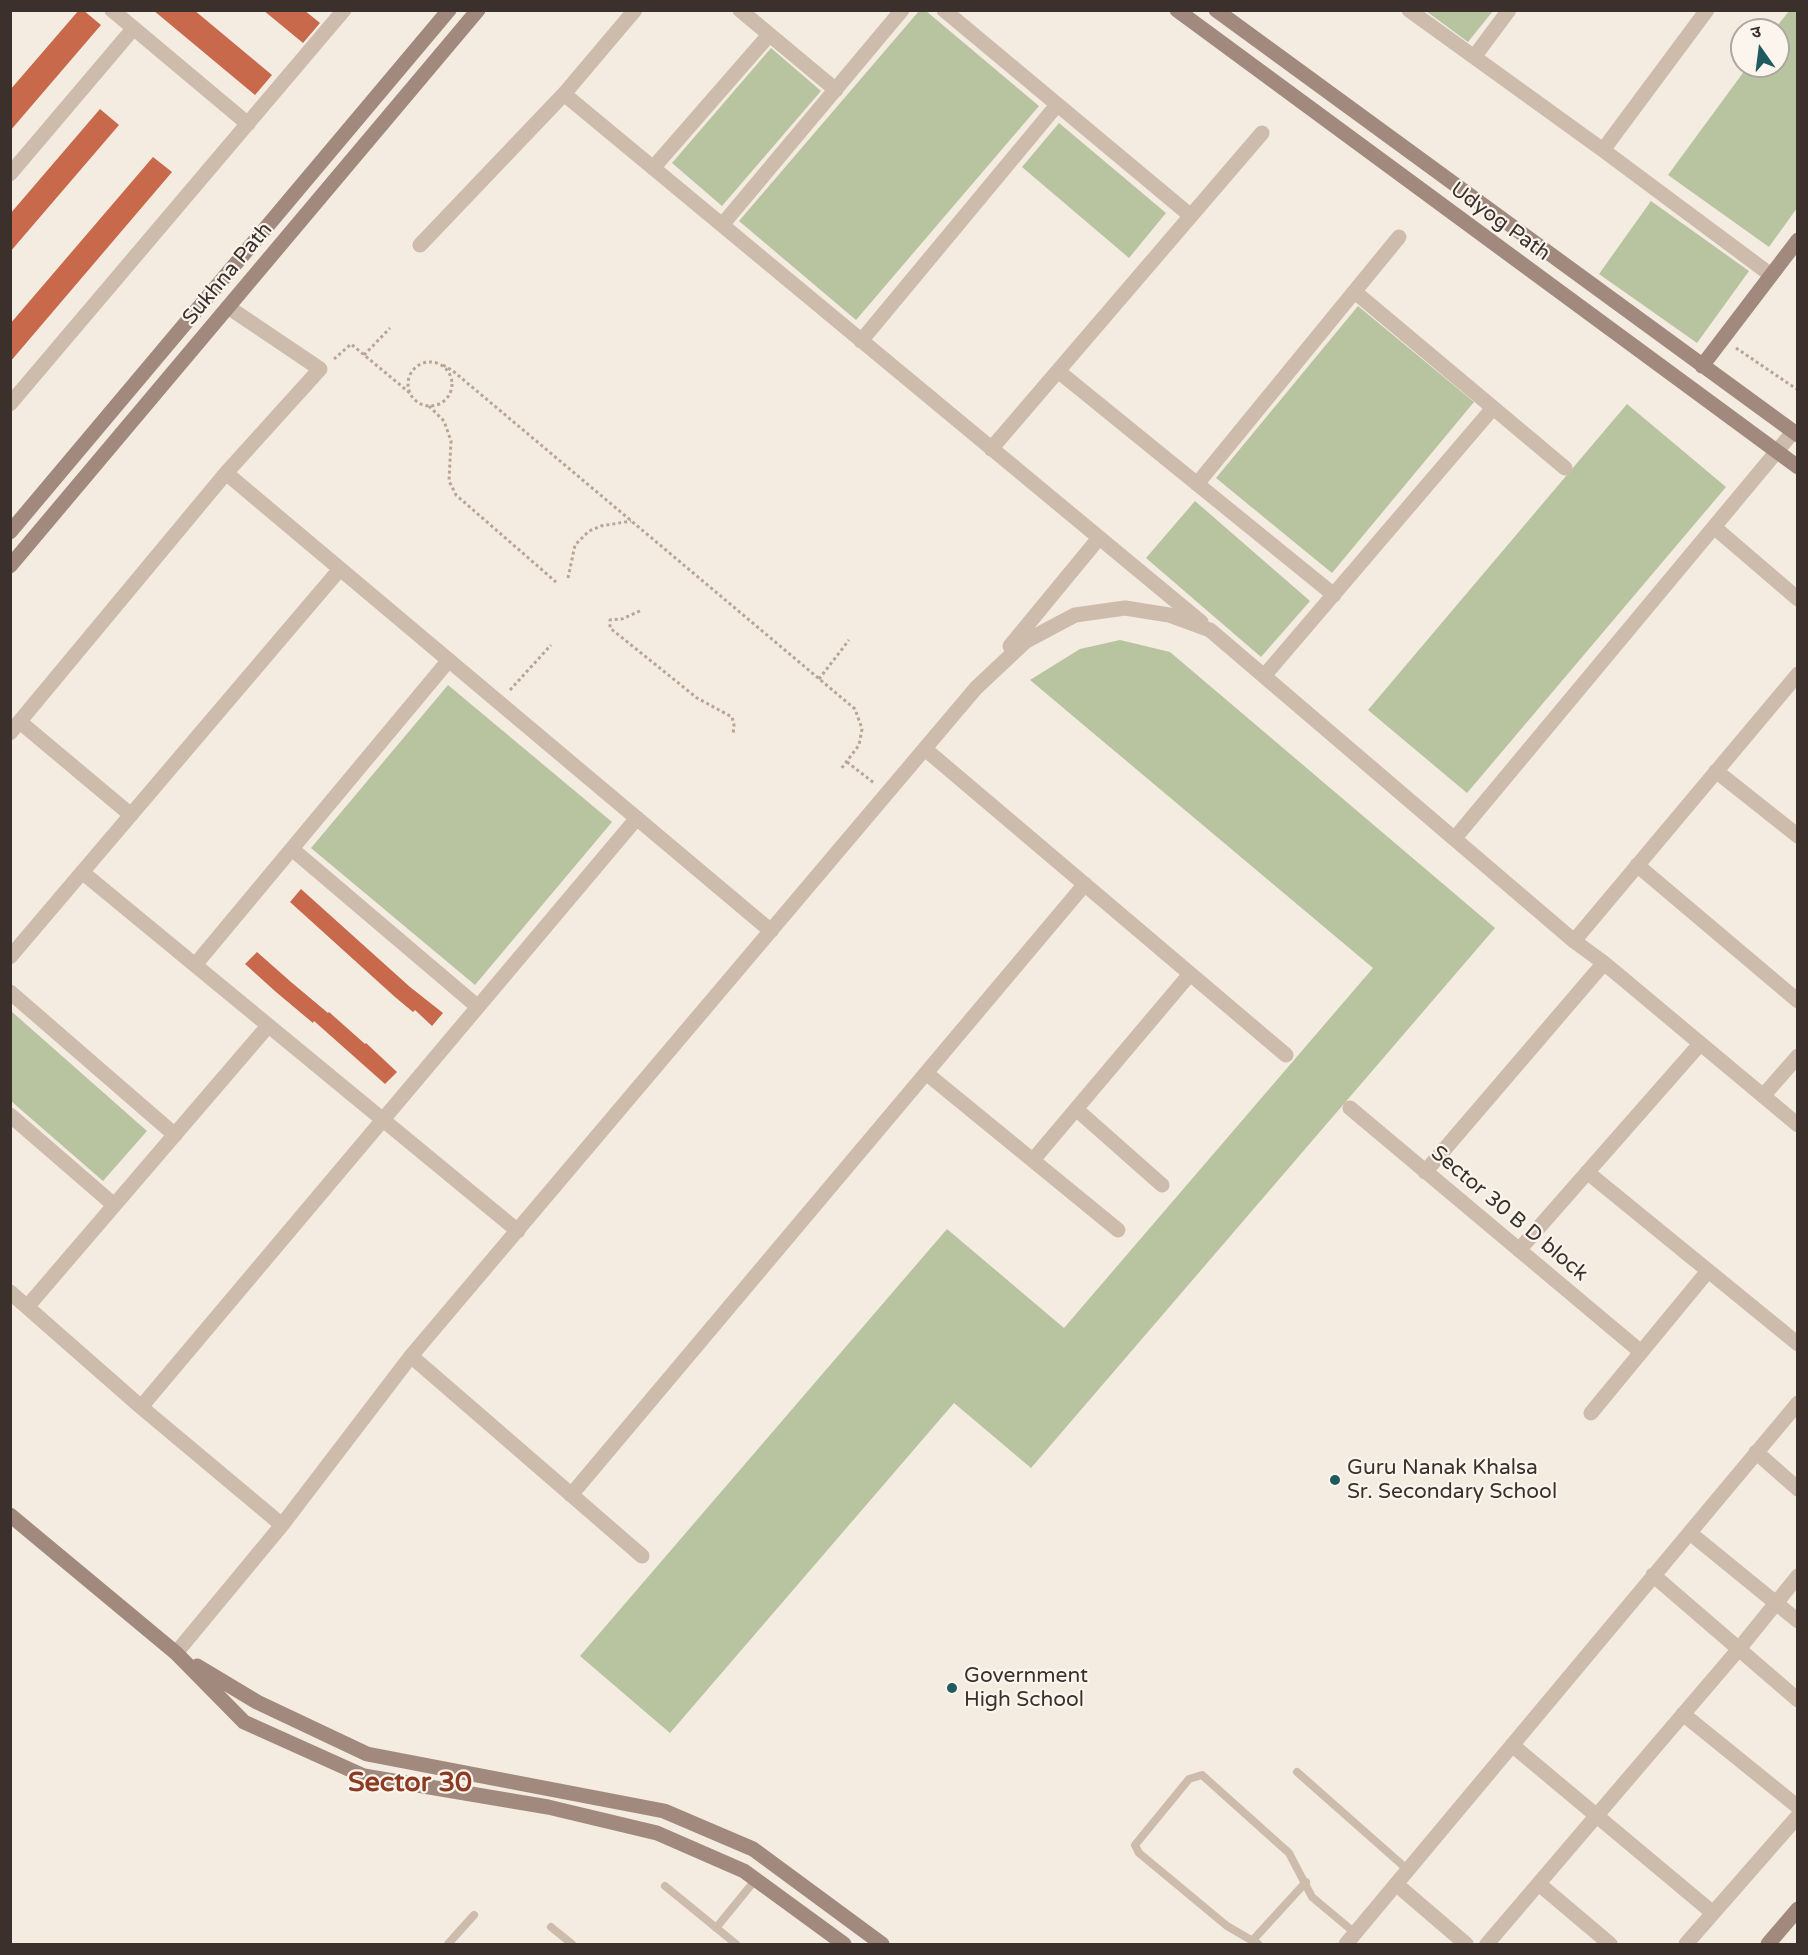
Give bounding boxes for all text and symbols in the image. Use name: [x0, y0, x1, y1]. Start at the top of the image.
north arrow: [1730, 18, 1790, 78]
text: उ: [1749, 22, 1763, 43]
street label: Udyog Path: [1445, 177, 1555, 267]
street label: Sukhna Path: [178, 218, 278, 330]
street label: Sector 30 B D block: [1425, 1141, 1593, 1287]
place label: Guru Nanak Khalsa Sr. Secondary School: [1347, 1455, 1557, 1505]
marker: Guru Nanak Khalsa Sr. Secondary School: [1328, 1473, 1342, 1487]
place label: Government High School: [964, 1663, 1088, 1713]
marker: Government High School: [945, 1681, 959, 1695]
district label: Sector 30: [348, 1768, 472, 1800]

